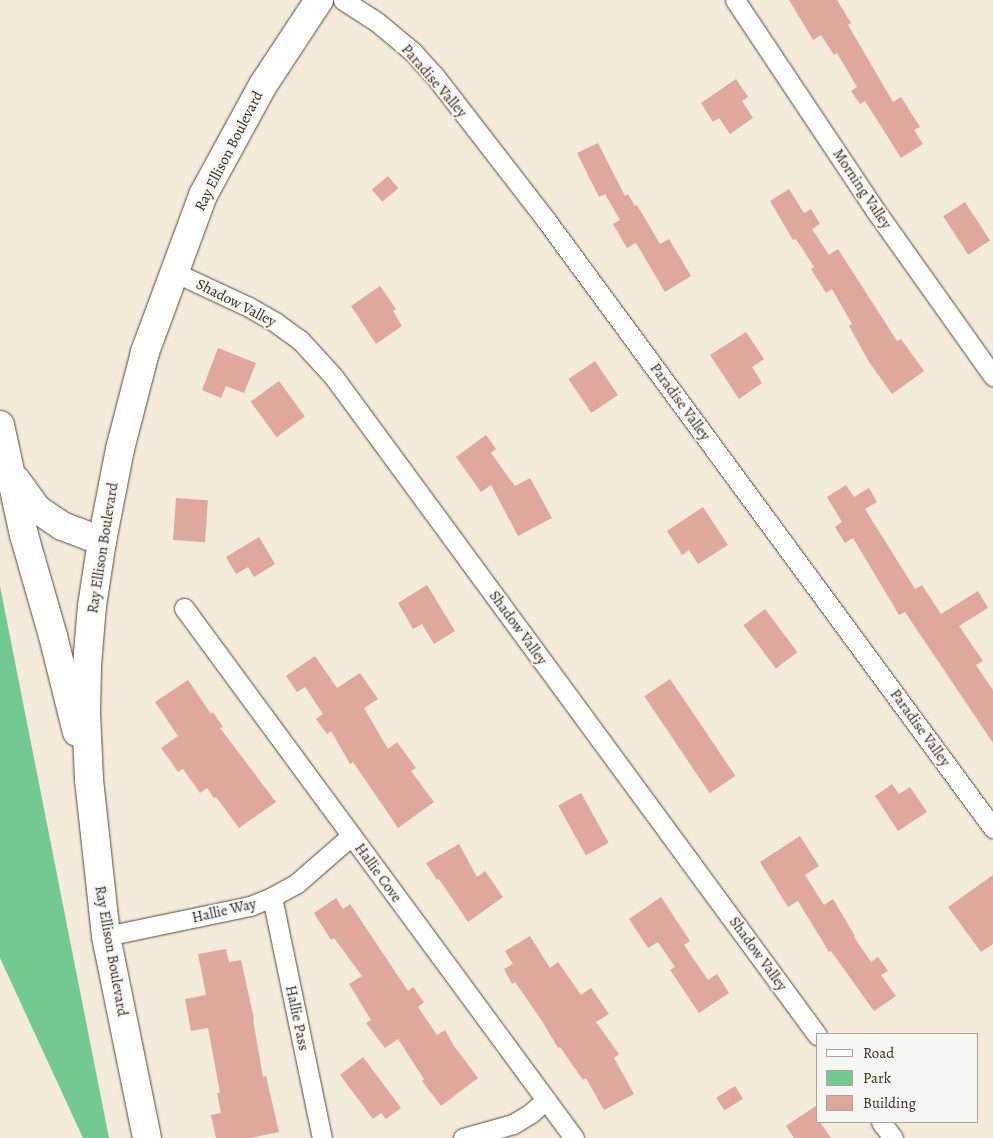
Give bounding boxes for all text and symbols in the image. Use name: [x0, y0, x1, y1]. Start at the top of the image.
street label: Paradise Valley: [397, 41, 471, 121]
street label: Ray Ellison Boulevard: [191, 88, 267, 214]
street label: Morning Valley: [829, 146, 895, 232]
street label: Shadow Valley: [193, 275, 279, 331]
street label: Paradise Valley: [646, 360, 714, 444]
street label: Ray Ellison Boulevard: [84, 481, 122, 615]
street label: Shadow Valley: [485, 587, 551, 669]
street label: Paradise Valley: [886, 686, 954, 770]
street label: Hallie Cove: [351, 840, 405, 906]
street label: Ray Ellison Boulevard: [91, 884, 131, 1018]
street label: Hallie Way: [190, 895, 258, 927]
street label: Shadow Valley: [725, 913, 791, 995]
street label: Hallie Pass: [281, 984, 313, 1052]
legend: [816, 1033, 978, 1123]
text: Road: [863, 1043, 894, 1063]
text: Park: [863, 1068, 891, 1088]
text: Building: [863, 1093, 916, 1113]

